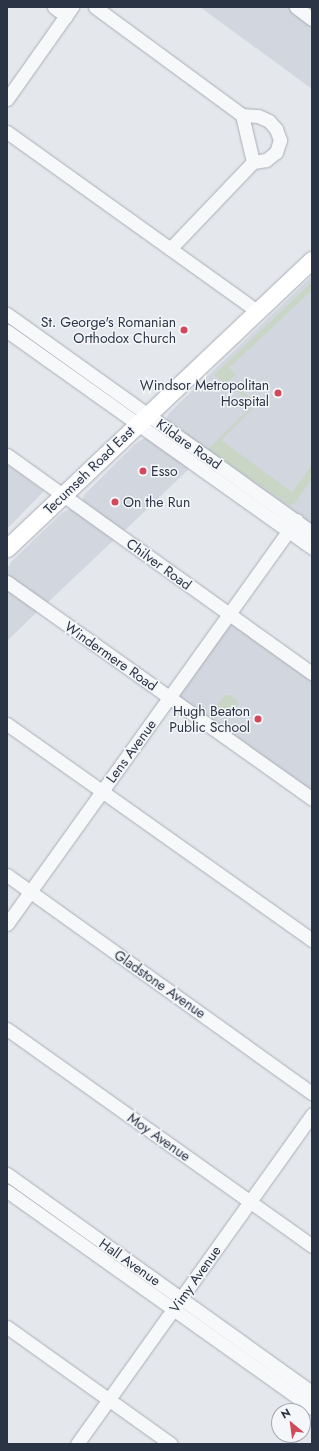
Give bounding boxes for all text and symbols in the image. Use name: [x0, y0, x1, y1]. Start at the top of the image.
place label: St. George's Romanian Orthodox Church: [41, 314, 176, 346]
marker: St. George's Romanian Orthodox Church: [179, 325, 189, 335]
place label: Windsor Metropolitan Hospital: [140, 377, 269, 410]
marker: Windsor Metropolitan Hospital: [272, 387, 284, 399]
street label: Kildare Road: [153, 415, 225, 473]
street label: Tecumseh Road East: [40, 422, 138, 518]
place label: Esso: [151, 463, 178, 479]
marker: Esso: [138, 466, 148, 476]
place label: On the Run: [123, 494, 190, 510]
marker: On the Run: [110, 497, 120, 507]
street label: Chilver Road: [123, 535, 195, 593]
street label: Windermere Road: [61, 618, 161, 694]
place label: Hugh Beaton Public School: [169, 703, 250, 736]
marker: Hugh Beaton Public School: [253, 714, 263, 724]
street label: Lens Avenue: [102, 716, 160, 786]
street label: Gladstone Avenue: [111, 946, 209, 1022]
street label: Moy Avenue: [124, 1109, 194, 1165]
street label: Hall Avenue: [96, 1235, 164, 1289]
street label: Vimy Avenue: [166, 1242, 224, 1316]
north arrow: [271, 1403, 311, 1443]
text: N: [278, 1404, 293, 1422]

